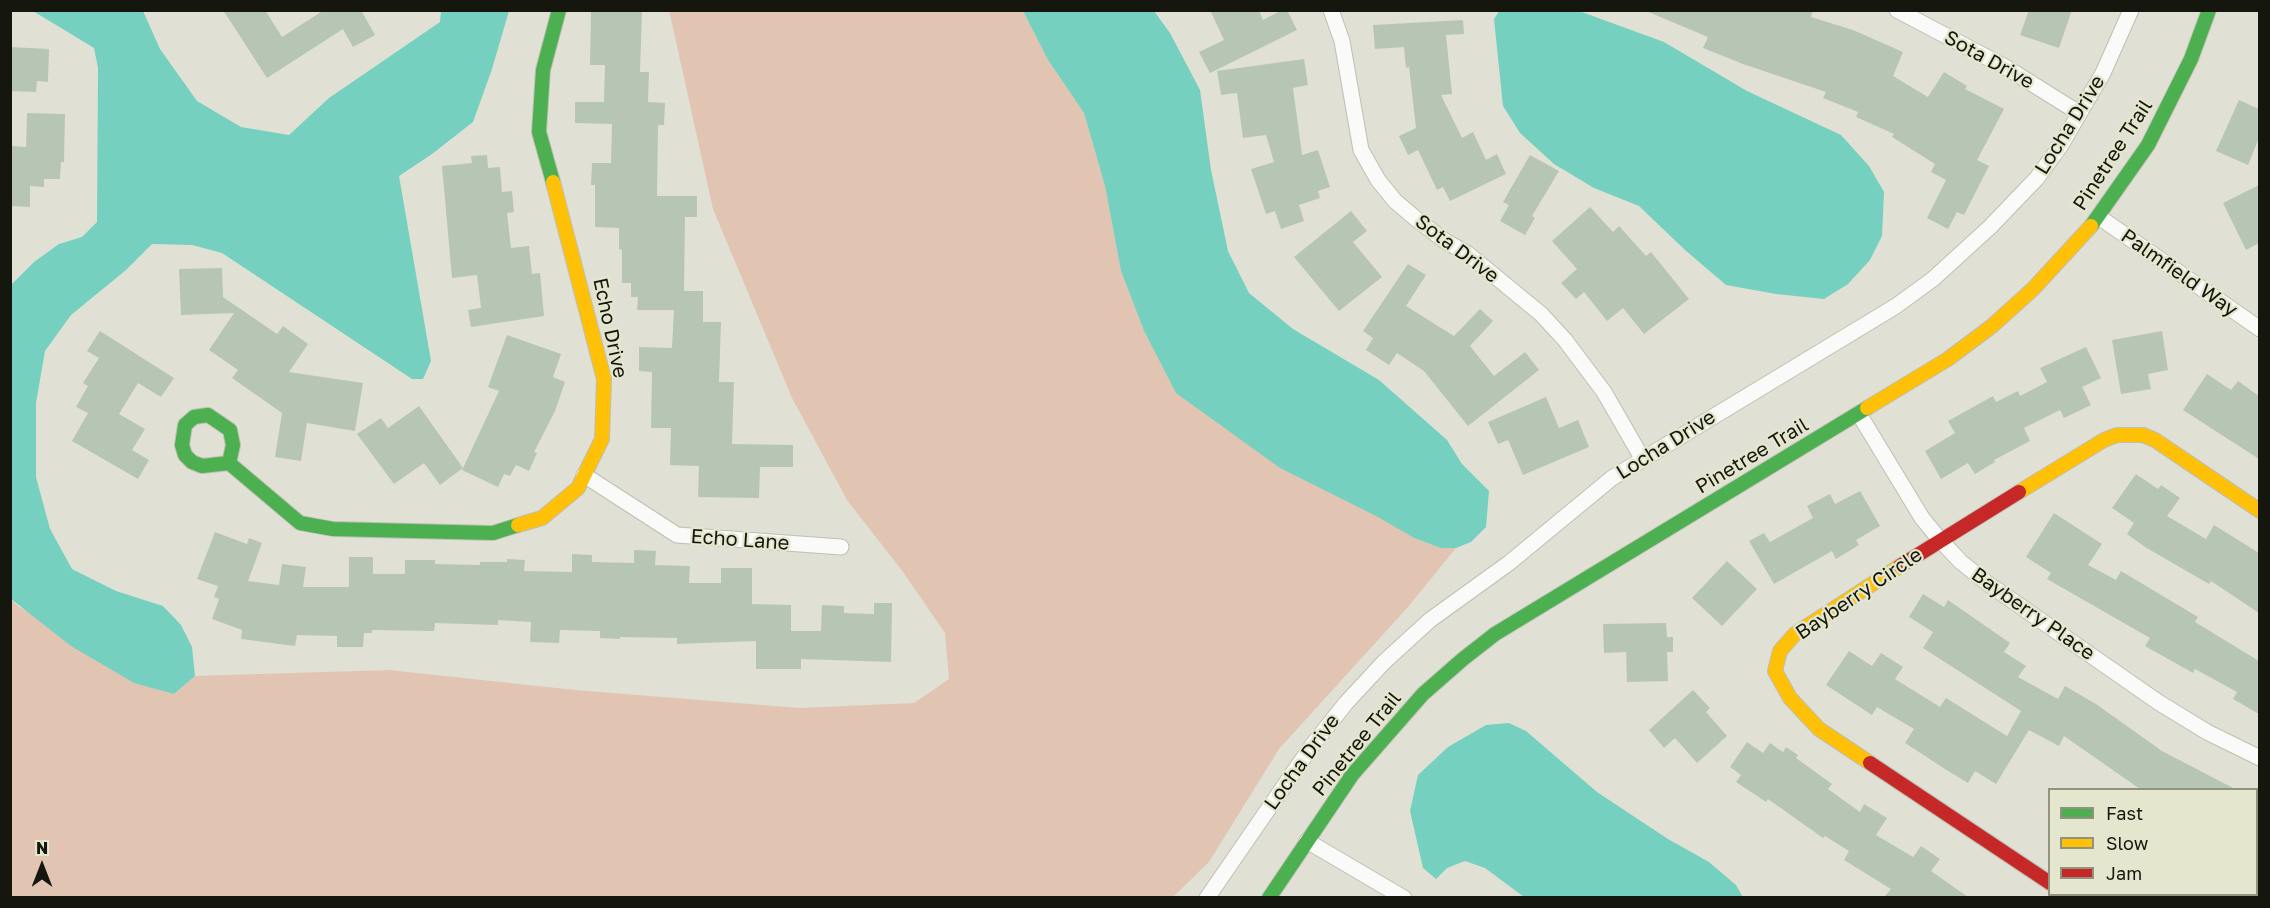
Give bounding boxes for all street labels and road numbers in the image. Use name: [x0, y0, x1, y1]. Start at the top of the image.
street label: Sota Drive: [1940, 26, 2038, 94]
street label: Locha Drive: [2030, 71, 2110, 179]
street label: Pinetree Trail: [2068, 95, 2158, 215]
street label: Sota Drive: [1410, 210, 1504, 288]
street label: Palmfield Way: [2116, 224, 2242, 322]
street label: Echo Drive: [588, 276, 632, 380]
street label: Locha Drive: [1612, 405, 1720, 485]
street label: Pinetree Trail: [1691, 413, 1813, 499]
street label: Echo Lane: [690, 525, 790, 555]
street label: Bayberry Circle: [1791, 543, 1927, 645]
street label: Bayberry Place: [1967, 563, 2099, 665]
street label: Pinetree Trail: [1308, 687, 1406, 801]
street label: Locha Drive: [1259, 710, 1345, 814]

